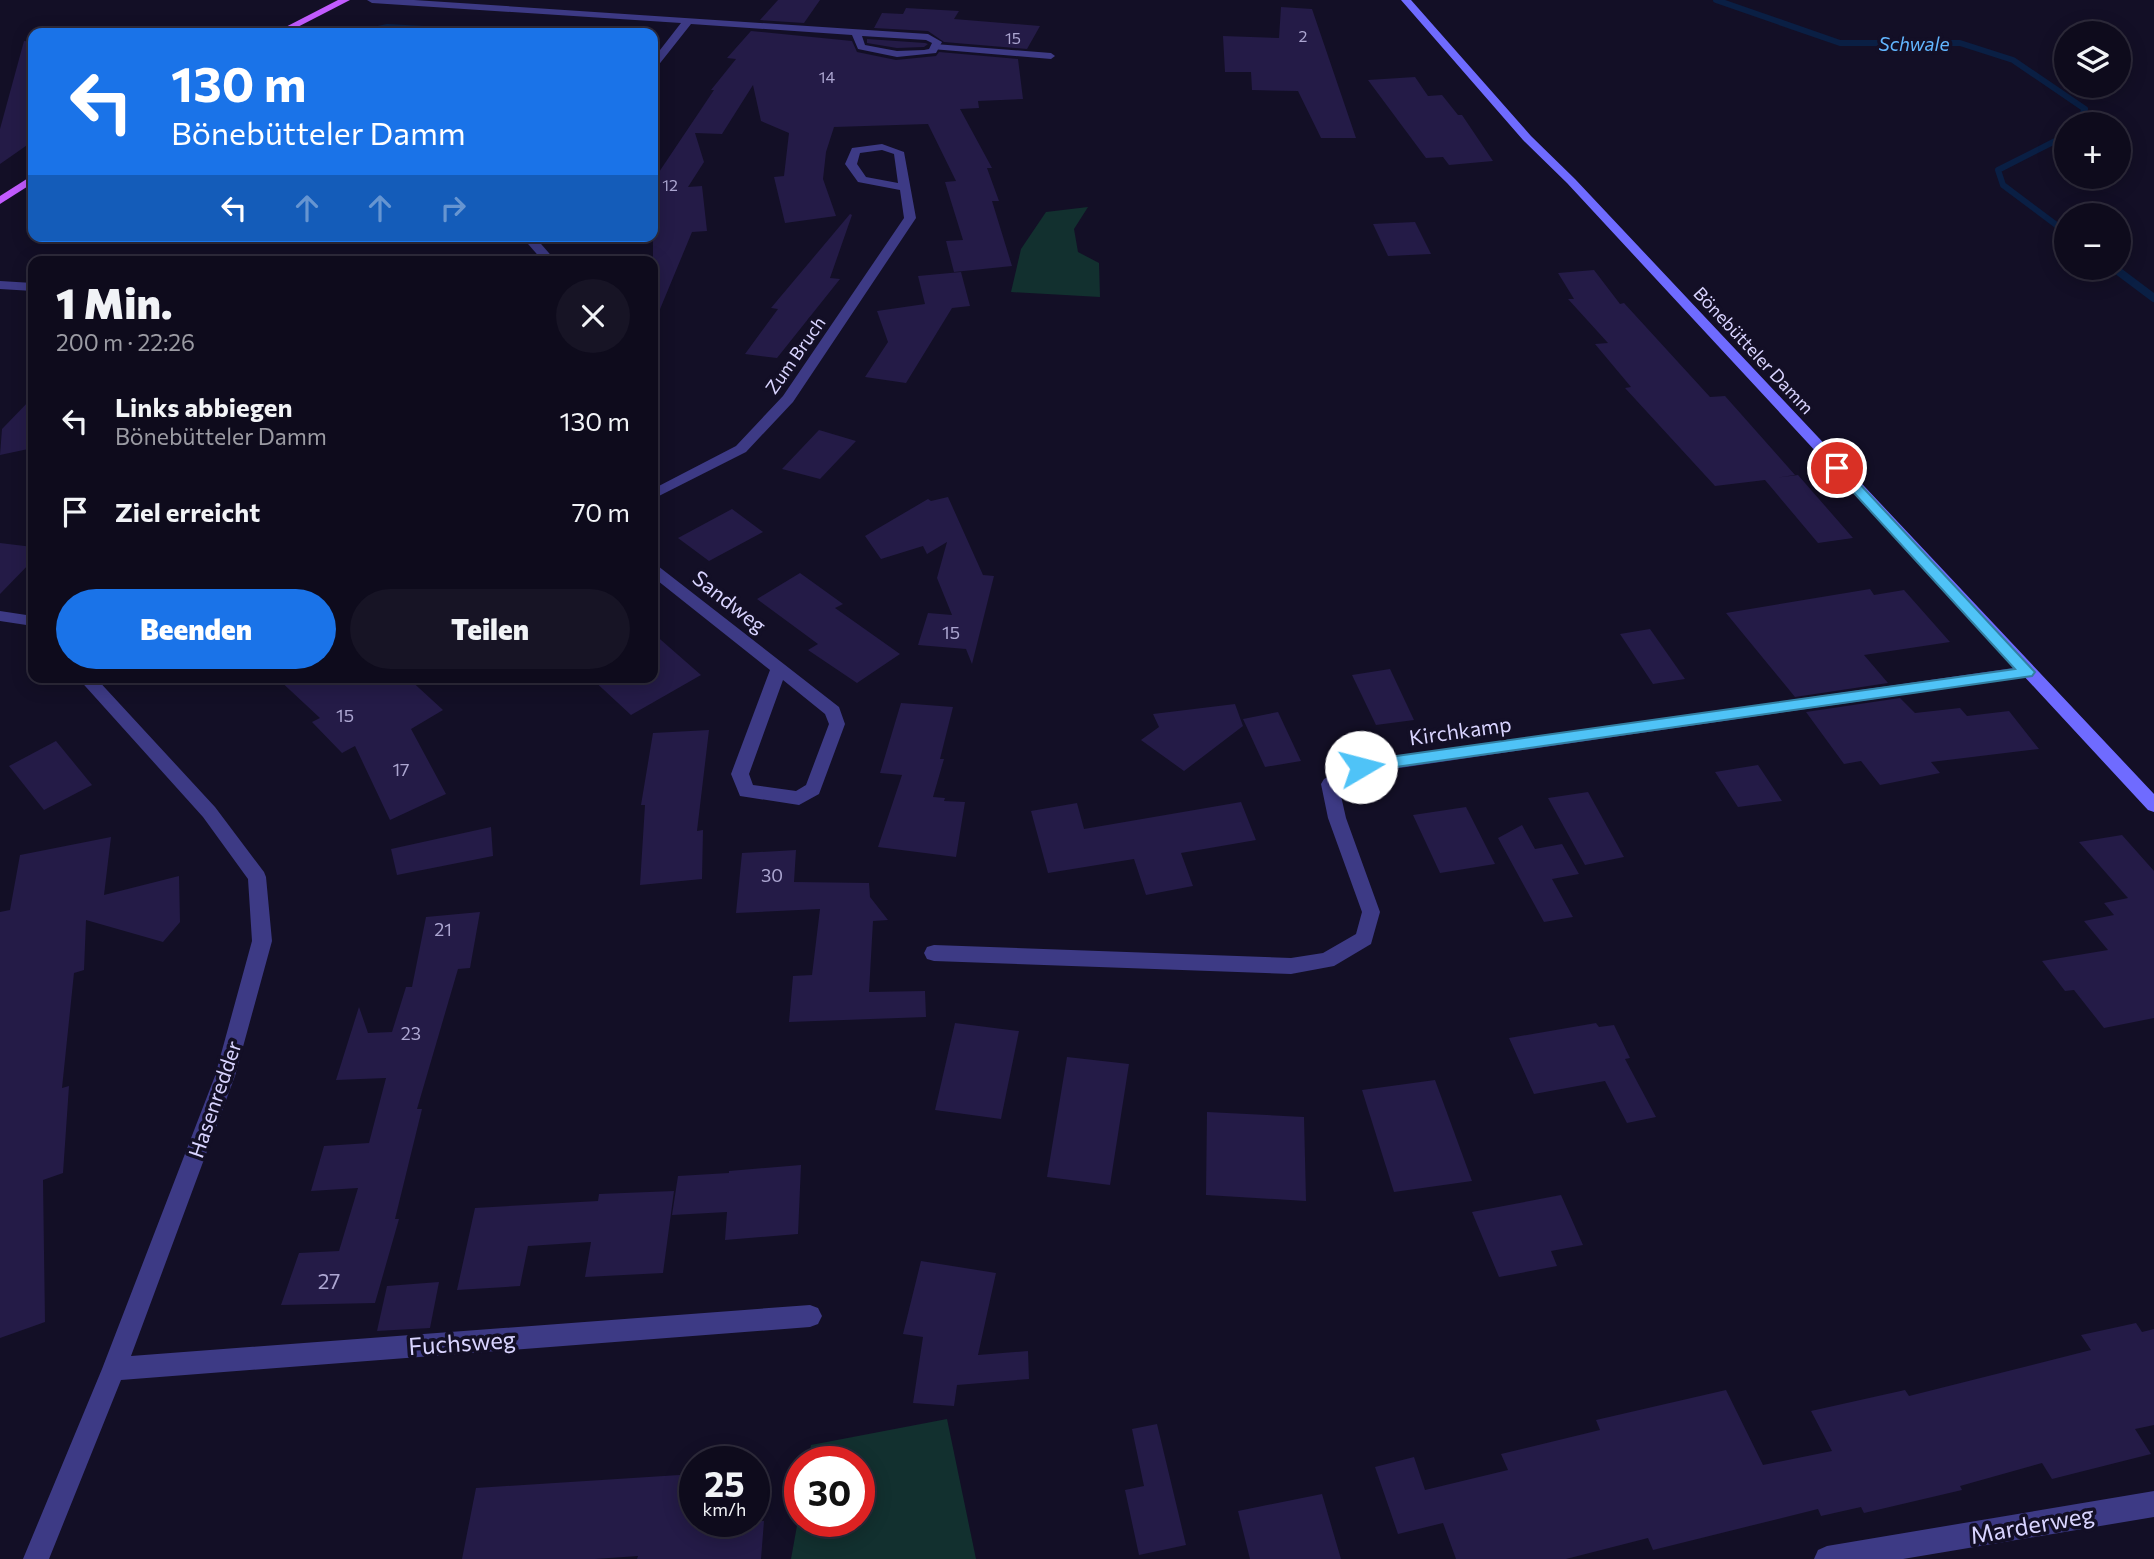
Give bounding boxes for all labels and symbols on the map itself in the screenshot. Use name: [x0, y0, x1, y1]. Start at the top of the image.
house number: 2: [1299, 26, 1308, 45]
house number: 15: [1005, 28, 1021, 47]
water label: Schwale: [1879, 32, 1949, 55]
house number: 14: [819, 67, 836, 86]
house number: 12: [662, 175, 678, 194]
street label: Bönebütteler Damm: [1689, 282, 1819, 418]
street label: Zum Bruch: [760, 312, 830, 398]
pin: [1807, 438, 1867, 498]
street label: Sandweg: [688, 565, 772, 637]
house number: 15: [942, 621, 960, 643]
house number: 15: [336, 704, 354, 726]
street label: Kirchkamp: [1407, 710, 1513, 750]
position arrow: [1324, 730, 1398, 804]
house number: 17: [392, 758, 410, 780]
house number: 30: [761, 864, 783, 886]
house number: 21: [434, 918, 452, 940]
house number: 23: [401, 1022, 421, 1044]
street label: Hasenredder: [182, 1037, 246, 1161]
house number: 27: [318, 1268, 340, 1293]
street label: Fuchsweg: [407, 1324, 517, 1360]
speed limit sign: 30: [784, 1446, 875, 1537]
street label: Marderweg: [1968, 1499, 2096, 1549]

